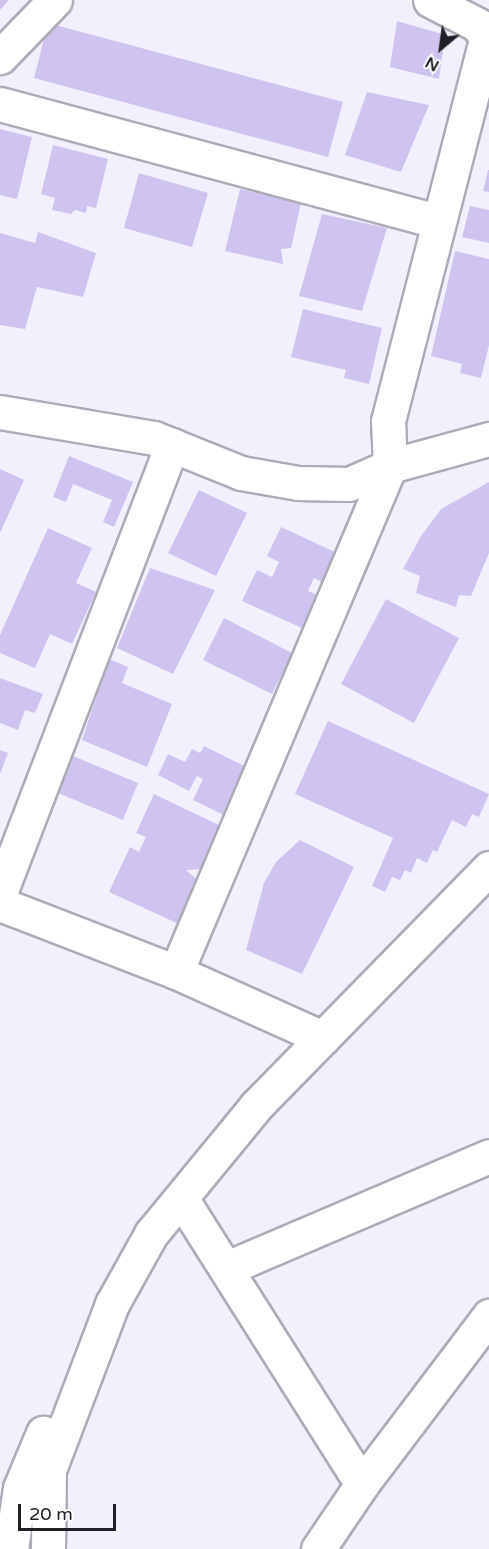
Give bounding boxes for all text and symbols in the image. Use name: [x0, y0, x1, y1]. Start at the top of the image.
north arrow: [411, 18, 471, 78]
text: N: [422, 52, 443, 76]
scale bar: [21, 1492, 118, 1530]
text: 20 m: [29, 1503, 73, 1525]

